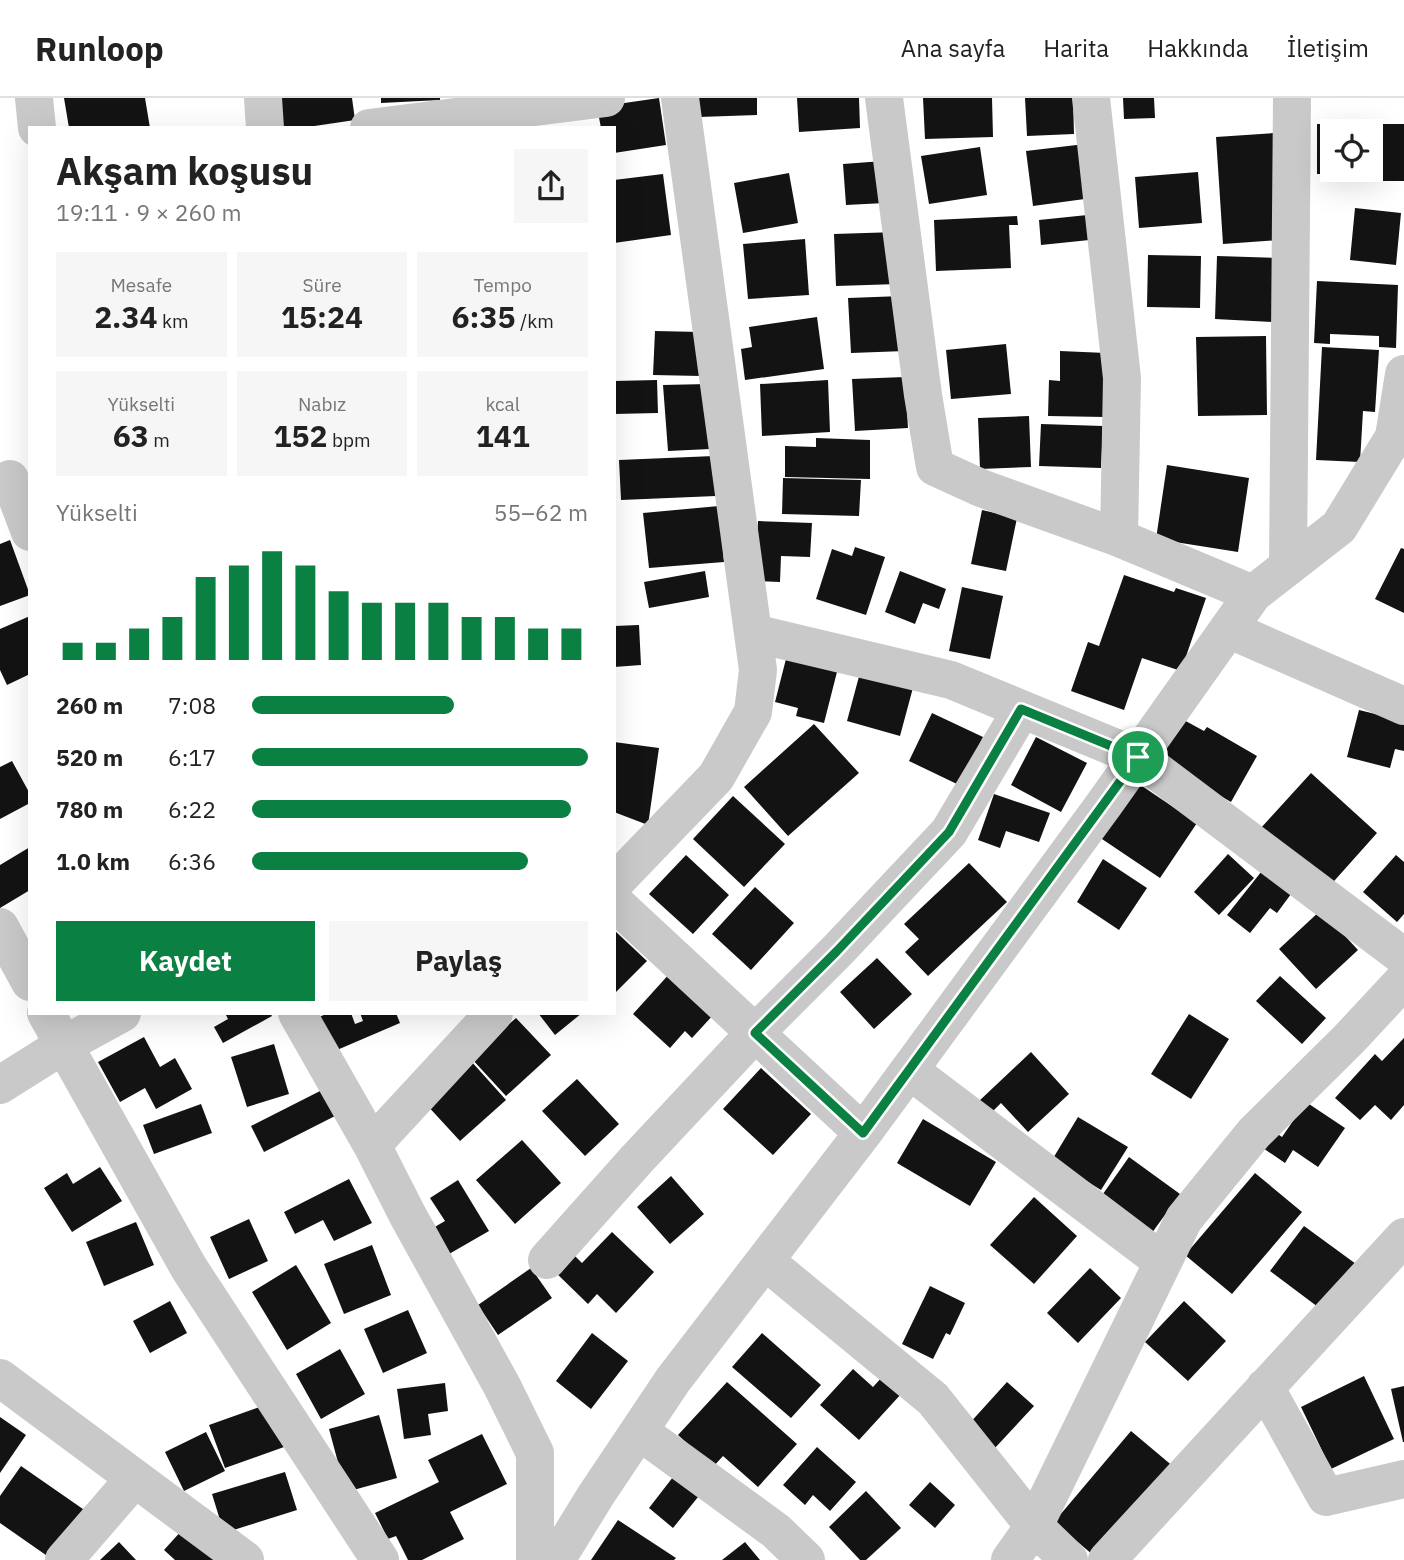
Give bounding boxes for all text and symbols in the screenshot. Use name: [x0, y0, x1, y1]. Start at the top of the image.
text: Runloop: [35, 27, 164, 70]
text: Ana sayfa: [901, 32, 1005, 64]
text: Harita: [1043, 32, 1109, 64]
text: Hakkında: [1147, 32, 1249, 64]
text: İletişim: [1287, 32, 1369, 64]
map controls: [1320, 119, 1383, 182]
button: locate: [1320, 119, 1383, 182]
text: Akşam koşusu: [56, 146, 313, 195]
button: share: [514, 149, 588, 223]
text: 19:11 · 9 × 260 m: [56, 197, 242, 227]
text: Mesafe: [110, 273, 172, 297]
text: Süre: [302, 273, 342, 297]
text: Tempo: [474, 273, 532, 297]
text: 2.34: [94, 297, 157, 336]
text: 15:24: [281, 297, 363, 336]
text: 6:35: [452, 297, 515, 336]
text: km: [157, 309, 189, 333]
text: /km: [515, 309, 554, 333]
text: Yükselti: [108, 392, 175, 416]
text: Nabız: [298, 392, 346, 416]
text: kcal: [485, 392, 520, 416]
text: 63: [113, 416, 149, 455]
text: 152: [273, 416, 327, 455]
text: 141: [476, 416, 530, 455]
text: m: [149, 428, 170, 452]
text: bpm: [327, 428, 371, 452]
text: Yükselti: [56, 497, 138, 527]
text: 55–62 m: [494, 497, 588, 527]
text: 260 m: [56, 690, 123, 720]
text: 7:08: [168, 690, 216, 720]
pin: [1108, 727, 1168, 787]
icon: arrive: [1119, 738, 1157, 776]
text: 520 m: [56, 742, 123, 772]
text: 6:17: [168, 742, 216, 772]
text: 780 m: [56, 794, 123, 824]
text: 6:22: [168, 794, 216, 824]
text: 1.0 km: [56, 846, 130, 876]
text: 6:36: [168, 846, 216, 876]
button: Kaydet: [56, 921, 315, 1001]
button: Paylaş: [329, 921, 588, 1001]

